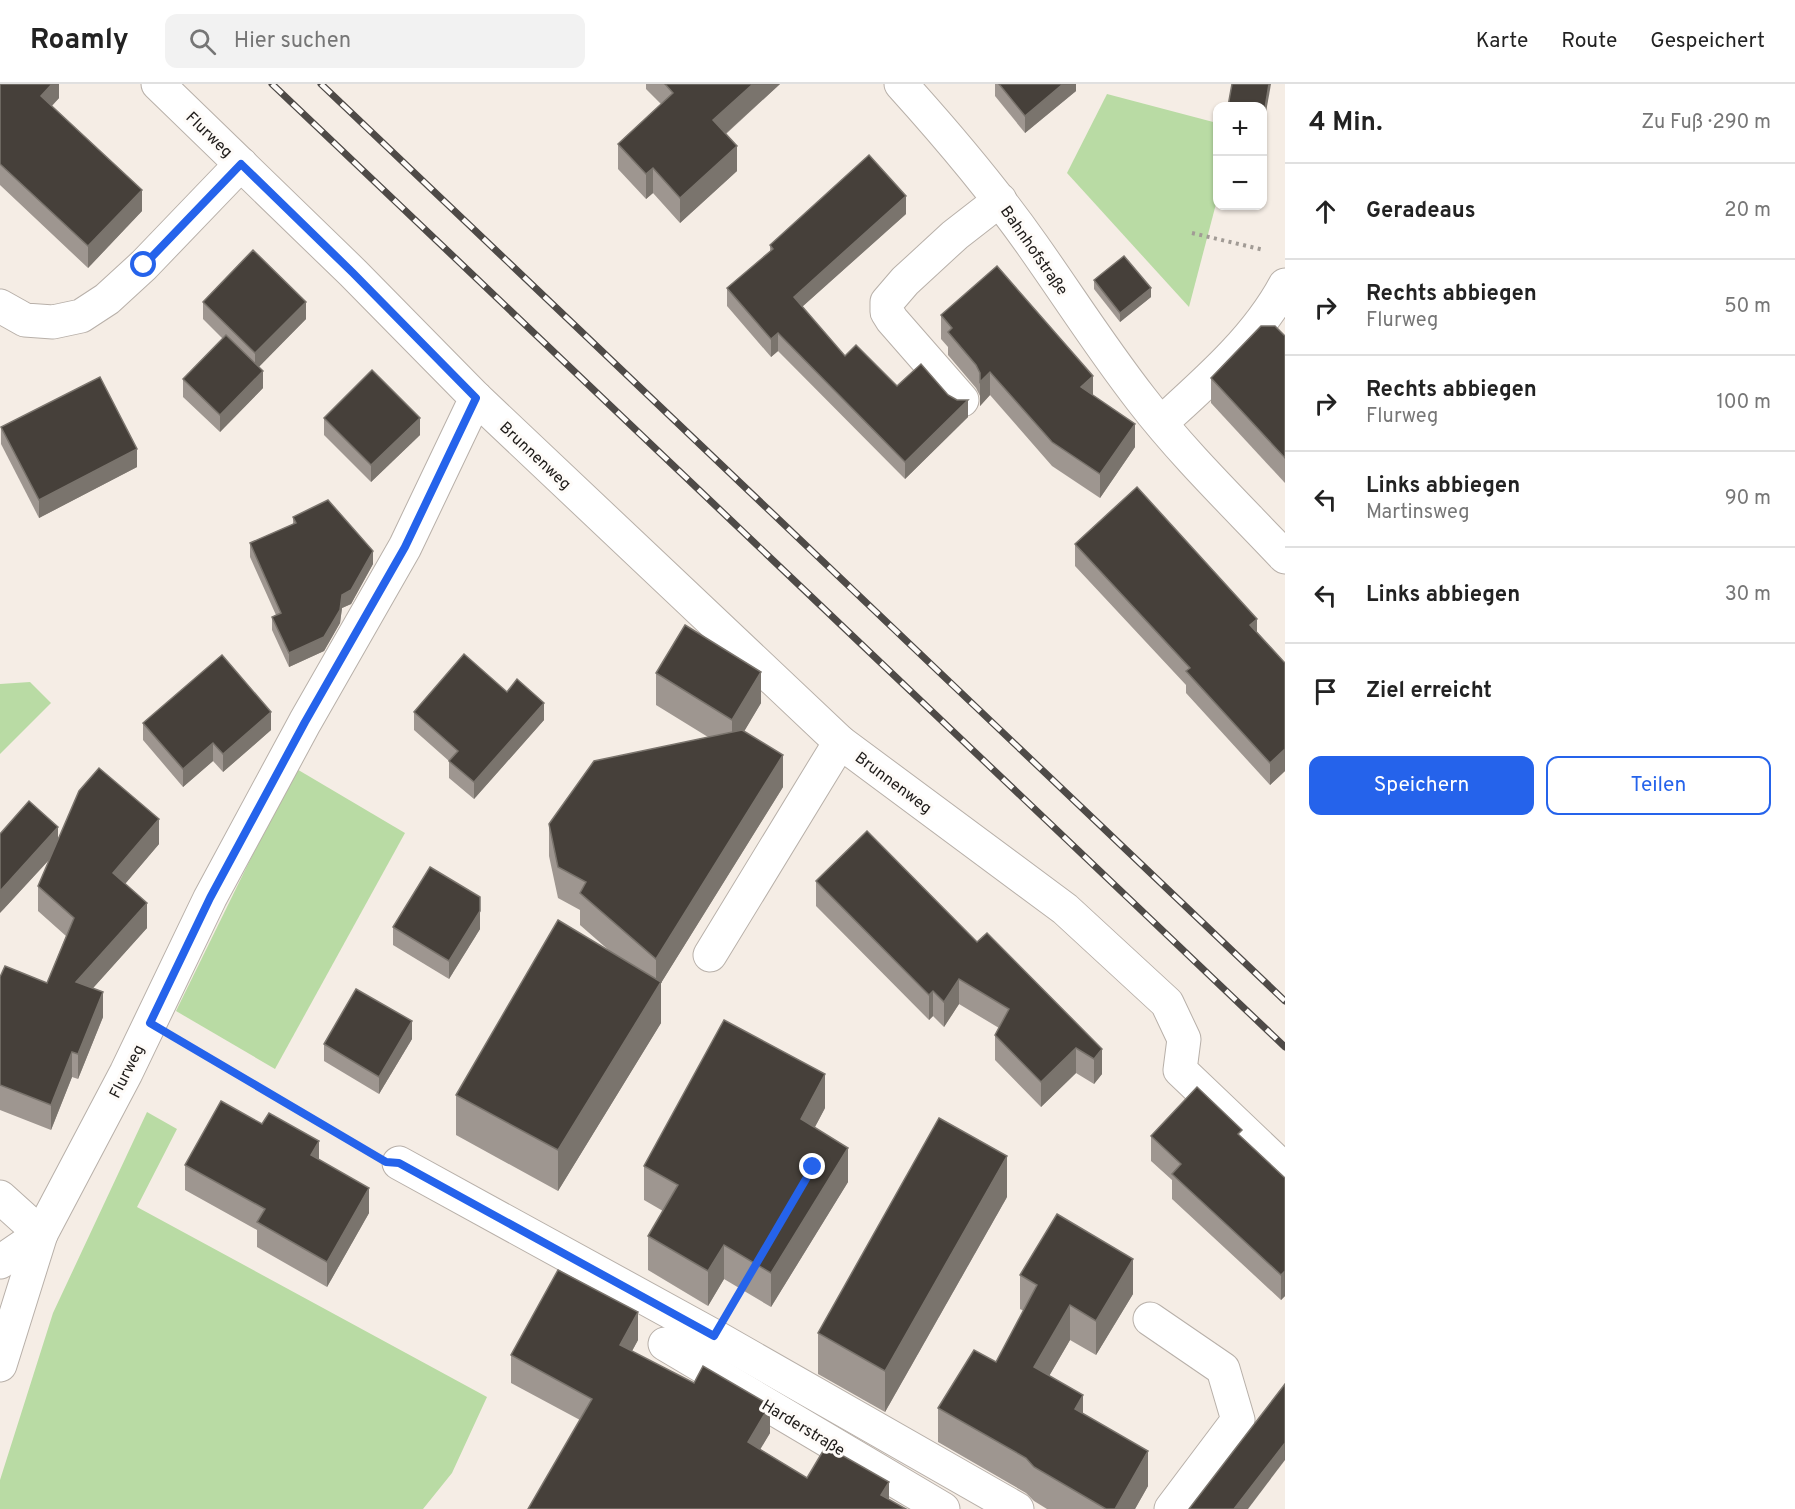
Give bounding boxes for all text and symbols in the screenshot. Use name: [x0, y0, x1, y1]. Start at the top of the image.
search box: [165, 14, 585, 68]
text: Roamly: [30, 23, 129, 59]
icon: search: [186, 25, 219, 58]
text: Hier suchen: [234, 28, 351, 55]
text: Karte: [1476, 28, 1528, 55]
text: Route: [1561, 28, 1617, 55]
text: Gespeichert: [1650, 28, 1765, 55]
map controls: [1213, 102, 1267, 210]
button: +: [1213, 102, 1267, 156]
text: 4 Min.: [1309, 107, 1383, 140]
street label: Flurweg: [181, 108, 236, 163]
text: Zu Fuß · 290 m: [1641, 110, 1771, 136]
button: −: [1213, 156, 1267, 210]
icon: ahead: [1309, 195, 1342, 228]
text: Geradeaus: [1366, 198, 1476, 225]
text: 20 m: [1724, 198, 1771, 224]
street label: Bahnhofstraße: [995, 203, 1072, 300]
route start: [130, 251, 156, 277]
text: Rechts abbiegen: [1366, 281, 1537, 308]
icon: right: [1309, 291, 1342, 324]
text: 50 m: [1724, 294, 1771, 320]
text: Flurweg: [1366, 308, 1438, 334]
text: Rechts abbiegen: [1366, 377, 1537, 404]
icon: right: [1309, 387, 1342, 420]
text: 100 m: [1716, 390, 1771, 416]
text: Flurweg: [1366, 404, 1438, 430]
street label: Brunnenweg: [495, 418, 575, 495]
text: Links abbiegen: [1366, 473, 1520, 500]
icon: left: [1309, 483, 1342, 516]
text: 90 m: [1725, 486, 1771, 512]
text: Martinsweg: [1366, 500, 1470, 526]
icon: left: [1309, 579, 1342, 612]
text: Links abbiegen: [1366, 582, 1520, 609]
text: 30 m: [1725, 582, 1771, 608]
icon: arrive: [1309, 675, 1342, 708]
text: Ziel erreicht: [1366, 678, 1492, 705]
street label: Brunnenweg: [850, 748, 935, 819]
button: Speichern: [1309, 756, 1534, 815]
button: Teilen: [1546, 756, 1771, 815]
street label: Flurweg: [106, 1042, 150, 1102]
route end: [799, 1153, 825, 1179]
street label: Harderstraße: [758, 1396, 848, 1461]

